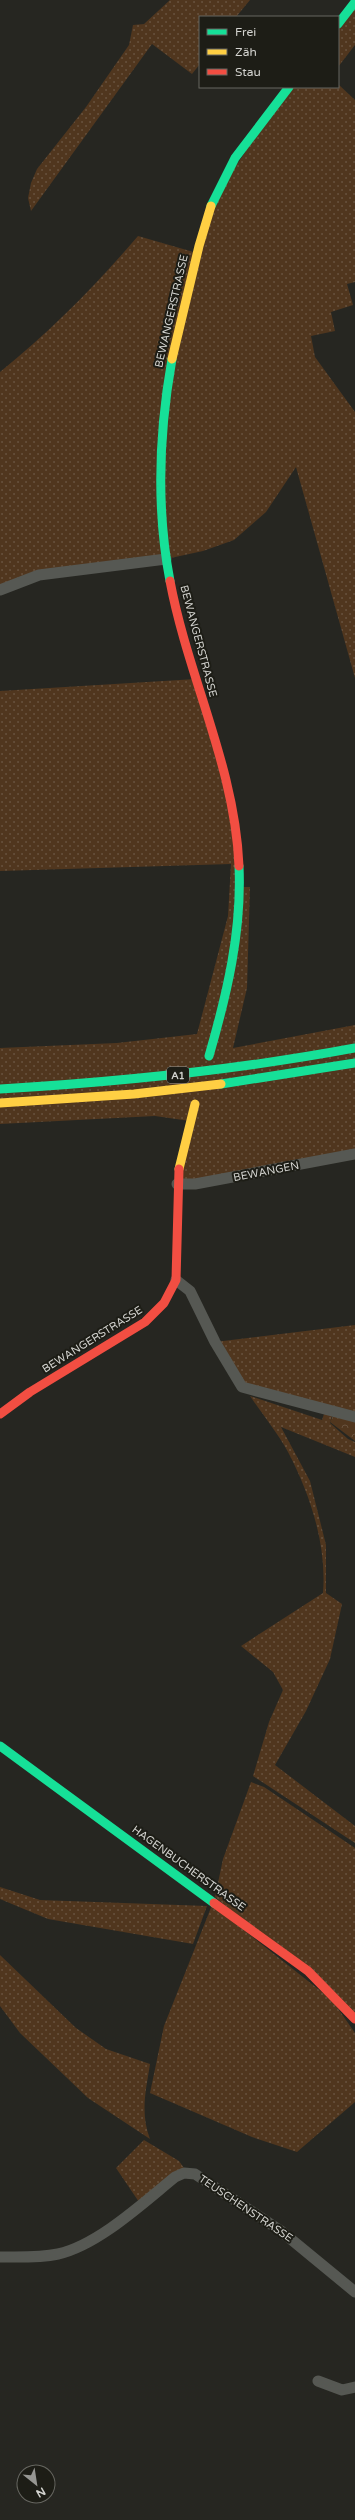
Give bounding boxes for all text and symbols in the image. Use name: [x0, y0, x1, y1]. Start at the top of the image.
legend: [199, 16, 339, 88]
text: Frei: [235, 25, 256, 39]
text: Zäh: [235, 45, 257, 59]
text: Stau: [235, 65, 261, 79]
street label: BEWANGERSTRASSE: [152, 253, 191, 369]
street label: BEWANGERSTRASSE: [177, 584, 220, 699]
road number: A1: [167, 1067, 189, 1083]
street label: BEWANGEN: [232, 1159, 300, 1184]
street label: BEWANGERSTRASSE: [40, 1303, 145, 1376]
street label: HAGENBUCHERSTRASSE: [129, 1823, 248, 1914]
street label: TEUSCHENSTRASSE: [196, 2172, 295, 2245]
north arrow: [16, 2464, 56, 2504]
text: N: [34, 2484, 48, 2500]

